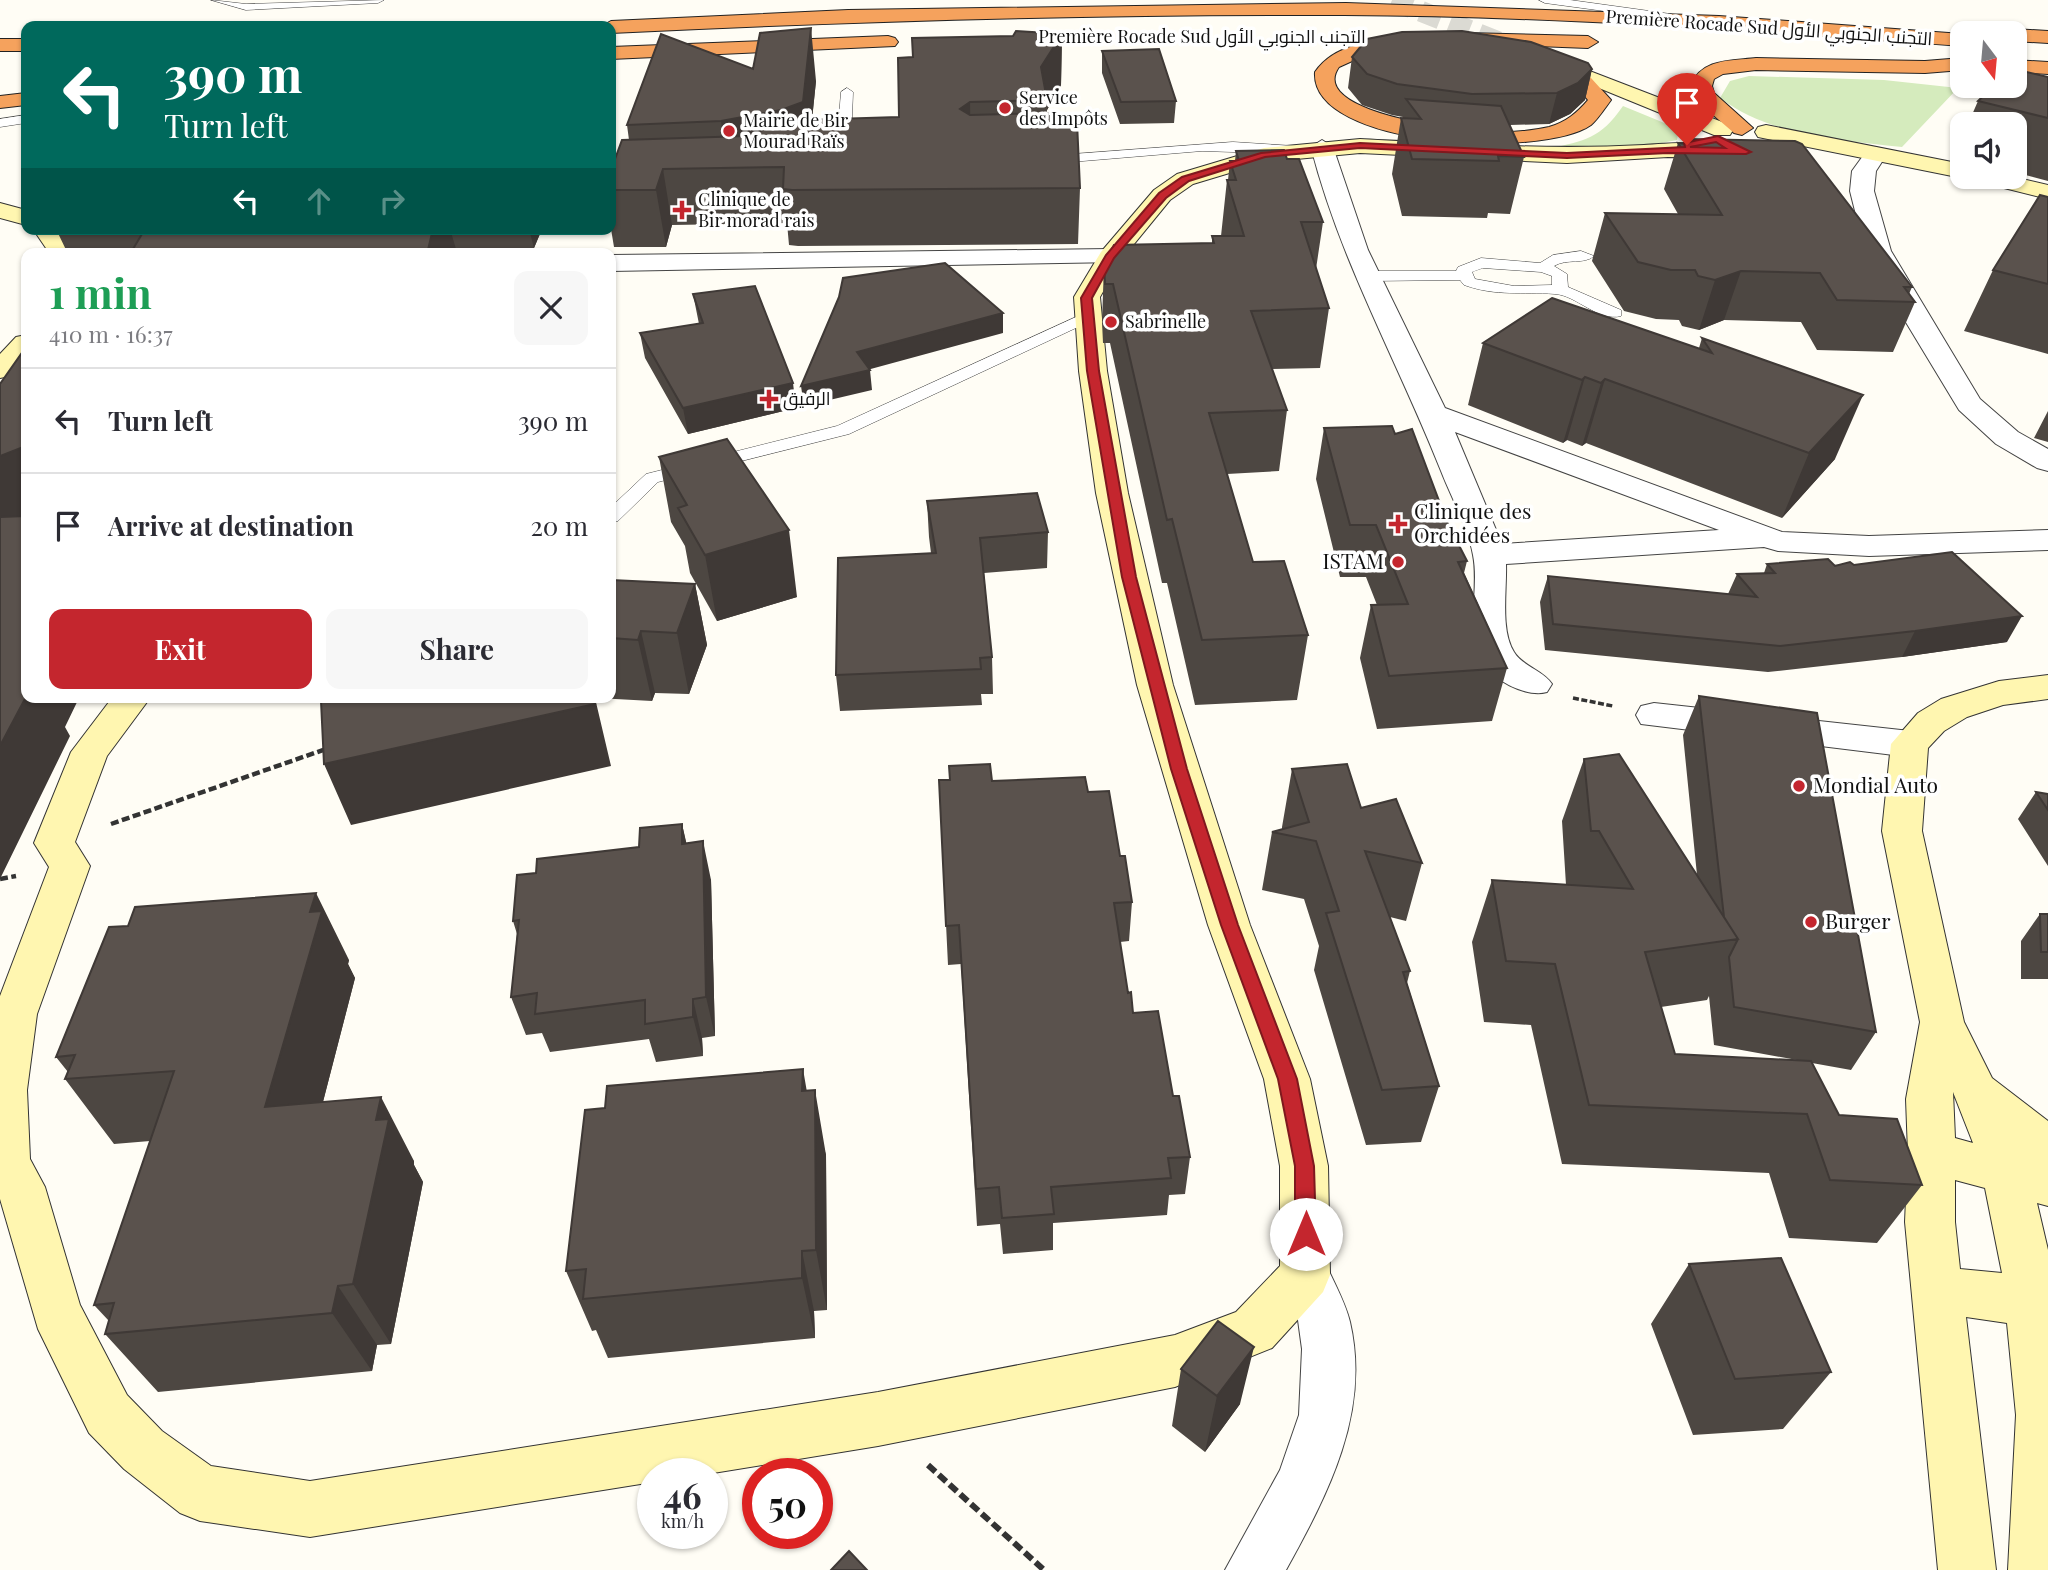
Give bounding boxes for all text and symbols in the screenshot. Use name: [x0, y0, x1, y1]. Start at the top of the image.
street label: Première Rocade Sud التجنب الجنوبي الأول: [1605, 4, 1933, 53]
north arrow: [1950, 21, 2026, 98]
map controls: [1950, 21, 2027, 189]
street label: Première Rocade Sud التجنب الجنوبي الأول: [1038, 24, 1366, 51]
text: 390 m: [164, 40, 302, 105]
icon: left: [49, 49, 140, 140]
pin: [1657, 73, 1717, 145]
icon: arrive: [1668, 84, 1706, 122]
place label: Service des Impôts: [1019, 85, 1108, 130]
marker: Service des Impôts: [997, 100, 1013, 116]
text: Turn left: [164, 103, 288, 146]
place label: Mairie de Bir Mourad Raïs: [743, 108, 848, 153]
button: sound: [1950, 112, 2027, 189]
marker: Mairie de Bir Mourad Raïs: [721, 123, 737, 139]
icon: left: [227, 182, 265, 220]
icon: ahead: [300, 182, 338, 220]
icon: right: [373, 182, 411, 220]
place label: Clinique de Bir morad rais: [698, 187, 815, 232]
marker: Clinique de Bir morad rais: [672, 200, 692, 220]
text: 1 min: [49, 264, 152, 320]
button: close: [514, 271, 588, 345]
place label: Sabrinelle: [1125, 309, 1206, 333]
marker: Sabrinelle: [1103, 314, 1119, 330]
text: 410 m · 16:37: [49, 318, 173, 349]
place label: الرفيق: [783, 386, 831, 411]
marker: الرفيق: [761, 391, 777, 407]
icon: left: [49, 402, 87, 440]
text: Turn left: [108, 403, 213, 438]
text: 390 m: [518, 403, 588, 438]
place label: Clinique des Orchidées: [1414, 496, 1531, 548]
icon: arrive: [49, 507, 87, 545]
text: Arrive at destination: [108, 508, 354, 543]
text: 20 m: [530, 508, 588, 543]
marker: Clinique des Orchidées: [1388, 514, 1408, 534]
place label: ISTAM: [1322, 546, 1384, 574]
marker: ISTAM: [1390, 554, 1406, 570]
button: Exit: [49, 609, 312, 689]
button: Share: [326, 609, 588, 689]
place label: Mondial Auto: [1813, 770, 1938, 798]
marker: Mondial Auto: [1791, 778, 1807, 794]
place label: Burger: [1825, 906, 1891, 934]
marker: Burger: [1803, 914, 1819, 930]
position arrow: [1269, 1197, 1343, 1271]
speed limit sign: 50: [742, 1458, 833, 1549]
text: 46: [663, 1471, 702, 1518]
text: km/h: [661, 1509, 704, 1533]

